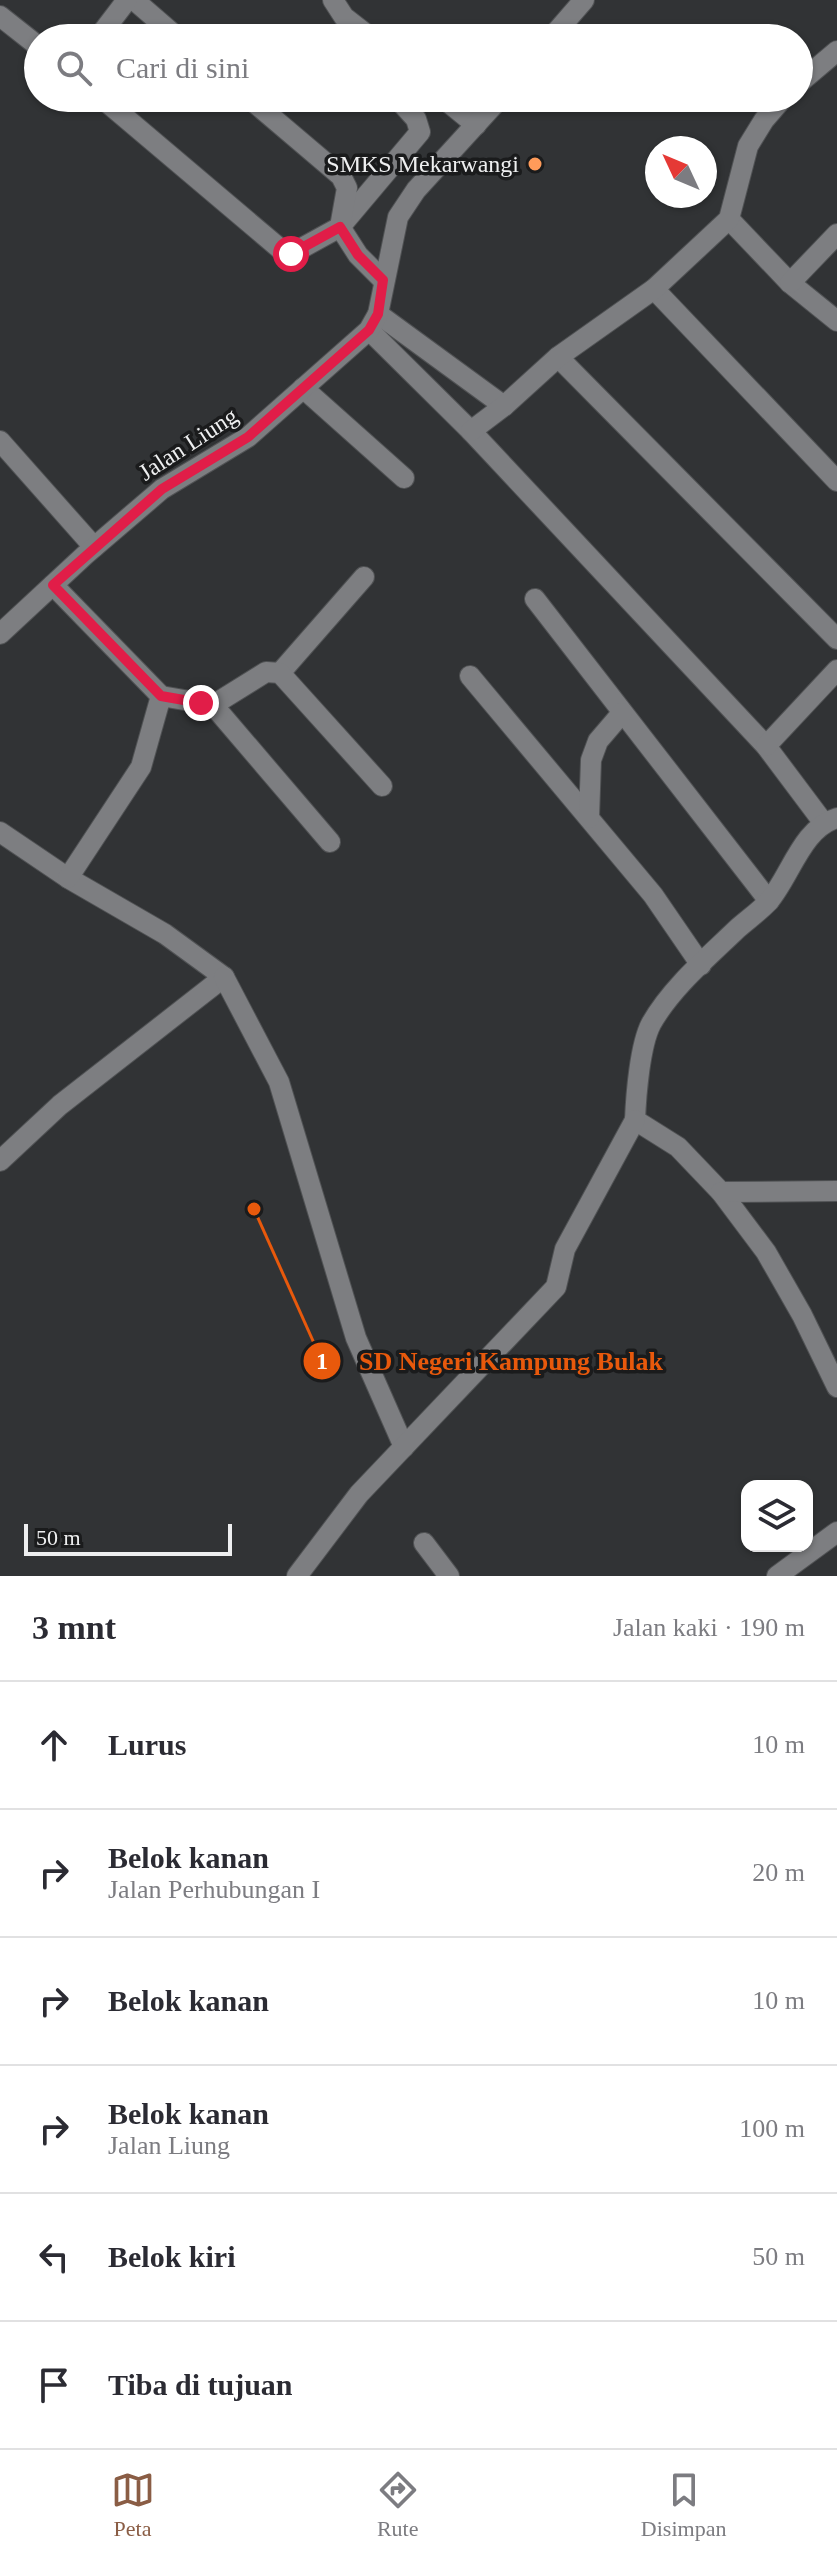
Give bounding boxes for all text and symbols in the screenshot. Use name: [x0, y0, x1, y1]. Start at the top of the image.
search box: [24, 24, 813, 112]
icon: search: [52, 46, 96, 90]
text: Cari di sini: [116, 51, 249, 84]
north arrow: [645, 136, 717, 208]
place label: SMKS Mekarwangi: [326, 151, 519, 177]
marker: SMKS Mekarwangi: [526, 155, 544, 173]
route start: [273, 236, 309, 272]
street label: Jalan Liung: [134, 402, 242, 486]
route end: [183, 685, 219, 721]
callout: SD Negeri Kampung Bulak: [302, 1336, 679, 1386]
text: SD Negeri Kampung Bulak: [359, 1347, 664, 1376]
text: 1: [316, 1348, 328, 1374]
map controls: [741, 1480, 813, 1552]
button: layers: [741, 1480, 813, 1552]
scale bar: [24, 1520, 232, 1556]
text: 50 m: [36, 1525, 81, 1550]
text: 3 mnt: [32, 1609, 116, 1646]
text: Jalan kaki · 190 m: [613, 1613, 805, 1642]
icon: ahead: [32, 1723, 76, 1767]
text: Lurus: [108, 1728, 186, 1761]
text: 10 m: [752, 1730, 805, 1759]
text: Belok kanan: [108, 1841, 269, 1874]
icon: right: [32, 1851, 76, 1895]
text: 20 m: [752, 1858, 805, 1887]
text: Jalan Perhubungan I: [108, 1875, 320, 1904]
icon: right: [32, 1979, 76, 2023]
text: Belok kanan: [108, 1984, 269, 2017]
text: 10 m: [752, 1986, 805, 2015]
text: Belok kanan: [108, 2097, 269, 2130]
icon: right: [32, 2107, 76, 2151]
text: 100 m: [739, 2114, 805, 2143]
text: Jalan Liung: [108, 2131, 230, 2160]
icon: left: [32, 2235, 76, 2279]
text: Belok kiri: [108, 2240, 236, 2273]
text: 50 m: [752, 2242, 805, 2271]
icon: arrive: [32, 2363, 76, 2407]
text: Tiba di tujuan: [108, 2368, 293, 2401]
tab: Peta: [111, 2468, 155, 2542]
tab: Rute: [376, 2468, 420, 2542]
tab: Disimpan: [641, 2468, 726, 2542]

